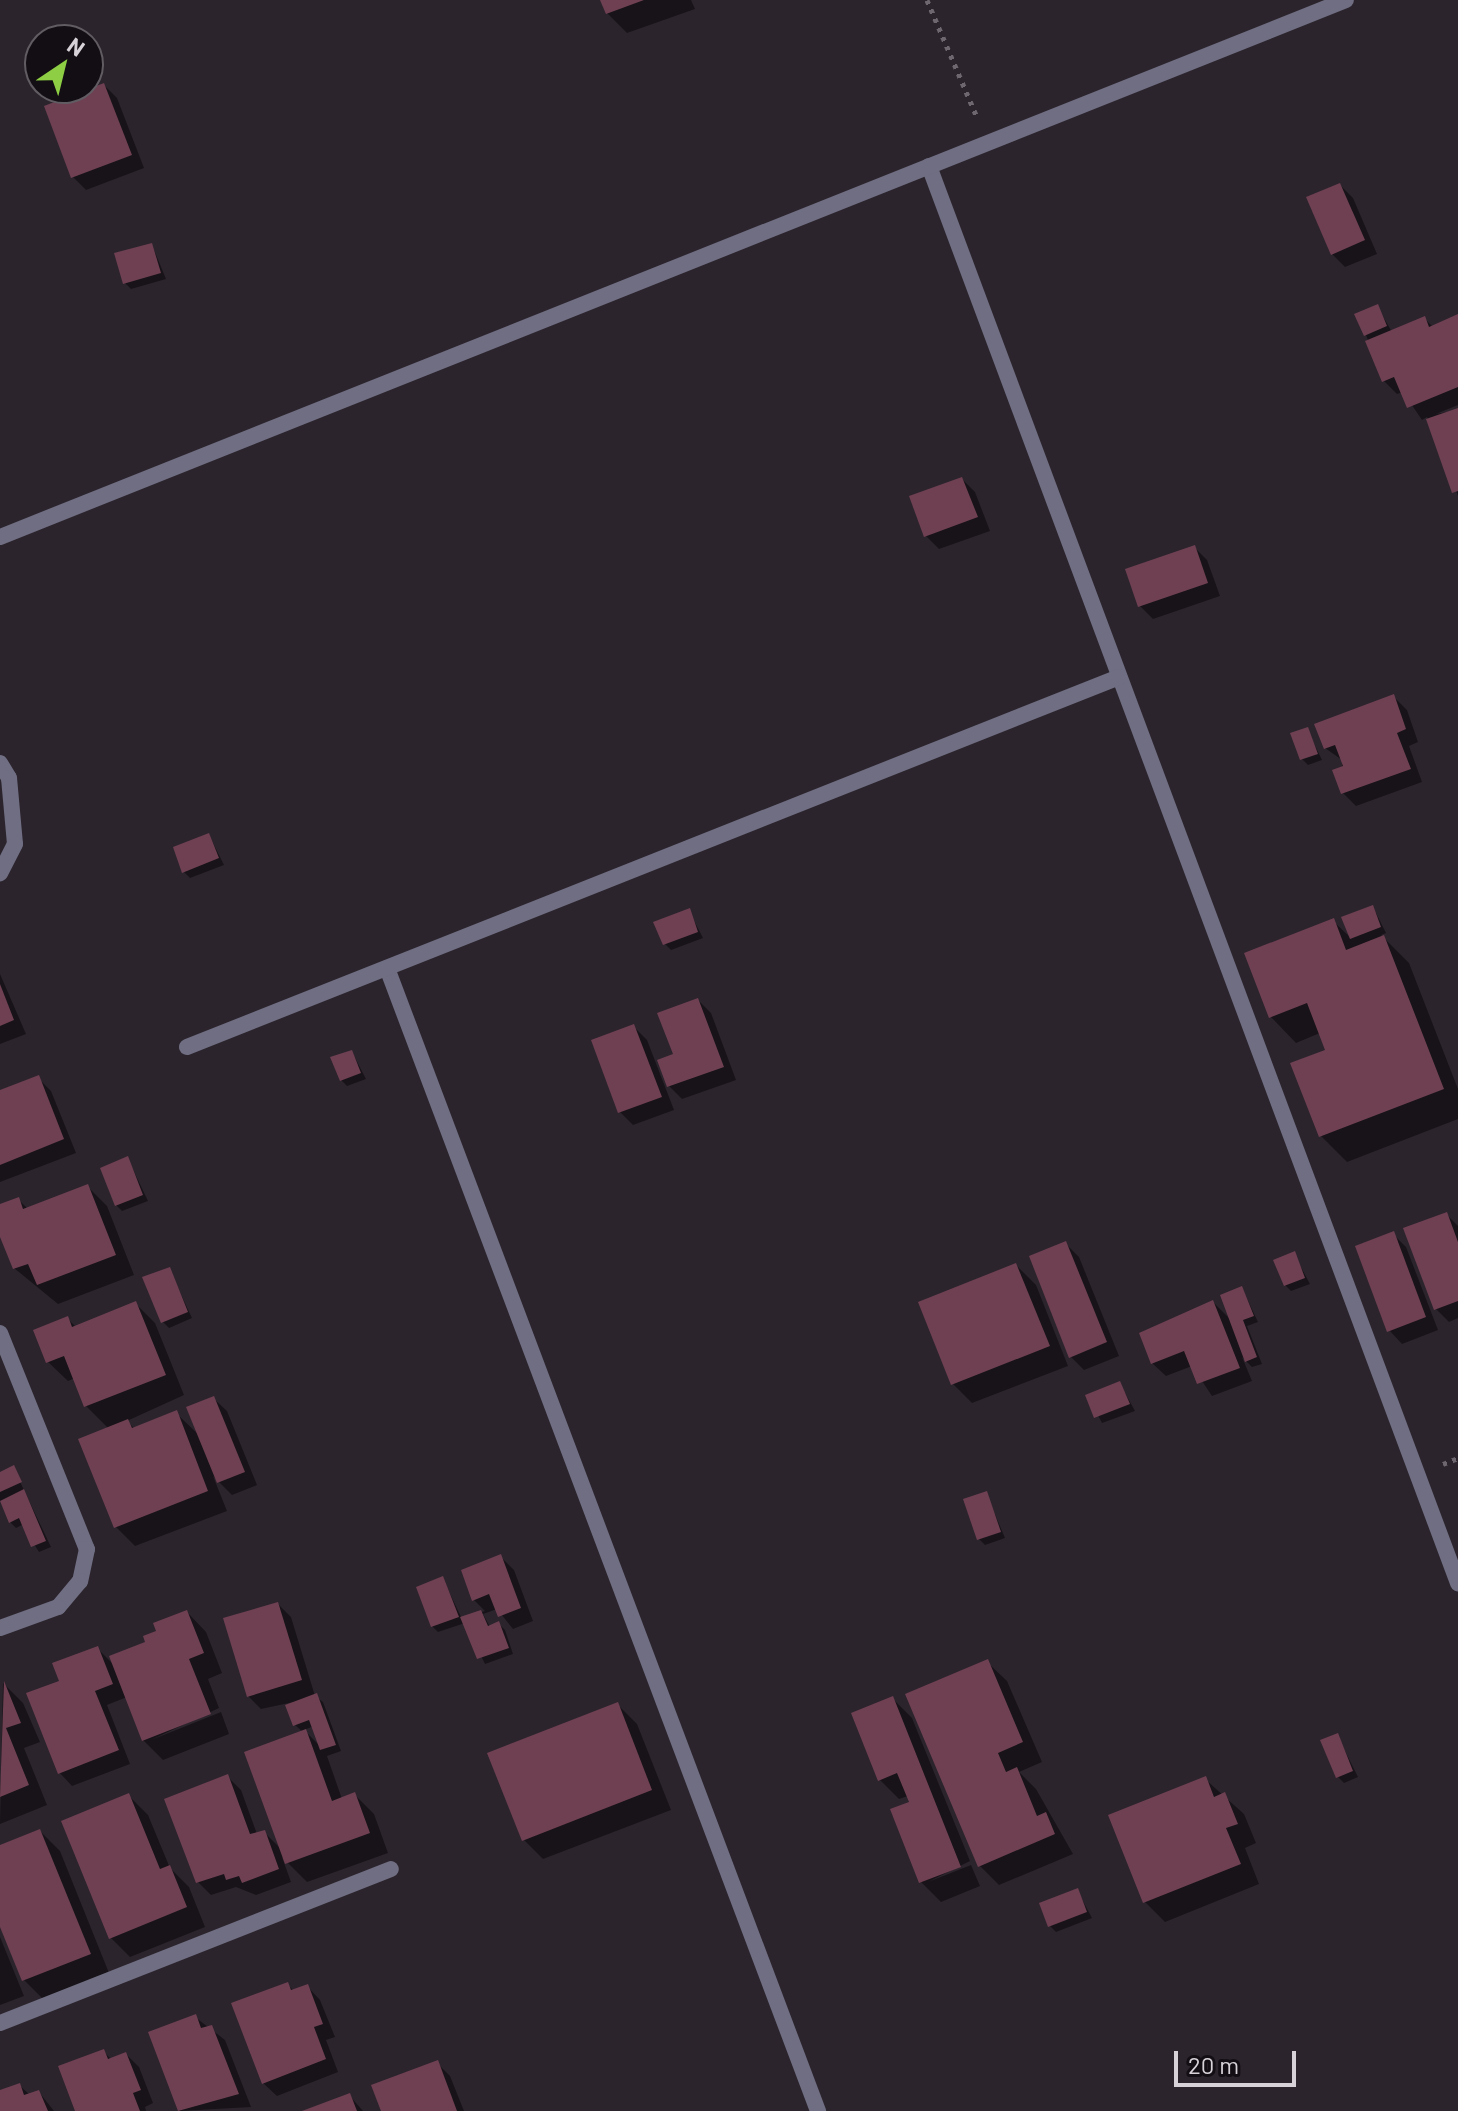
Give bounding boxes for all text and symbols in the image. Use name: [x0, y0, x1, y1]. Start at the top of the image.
north arrow: [24, 24, 104, 104]
text: N: [63, 31, 90, 61]
scale bar: [1178, 2035, 1300, 2085]
text: 20 m: [1188, 2050, 1239, 2079]

